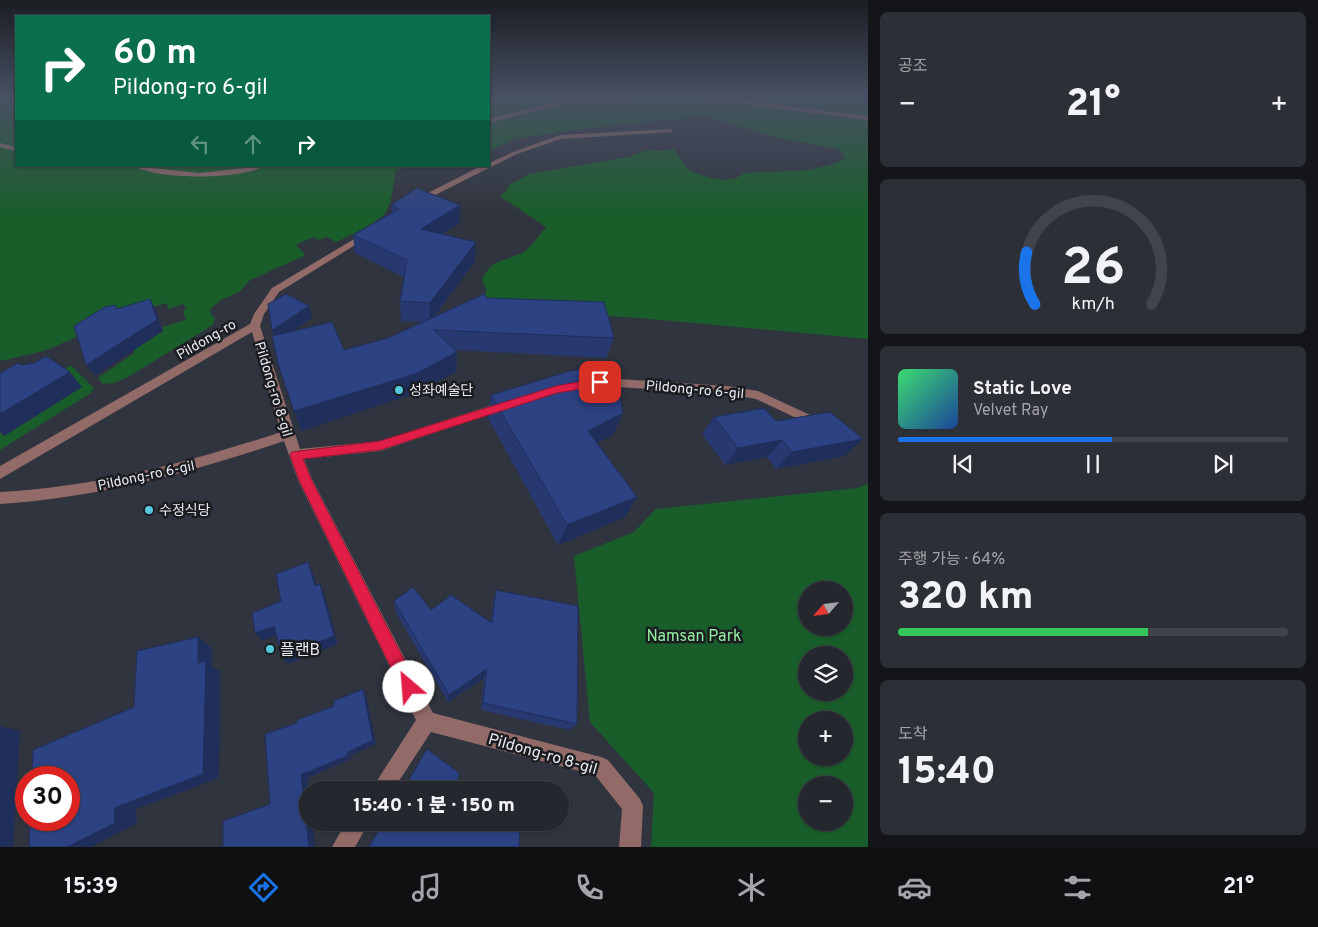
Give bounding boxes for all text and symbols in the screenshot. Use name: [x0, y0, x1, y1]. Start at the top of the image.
text: 60 m: [113, 32, 197, 76]
icon: right: [30, 35, 95, 100]
text: 공조: [898, 57, 927, 77]
text: Pildong-ro 6-gil: [113, 75, 268, 102]
text: 21°: [1066, 81, 1120, 130]
text: −: [898, 88, 916, 124]
text: +: [1270, 88, 1288, 124]
icon: left: [186, 130, 214, 158]
icon: ahead: [239, 130, 267, 158]
icon: right: [292, 130, 320, 158]
text: 26: [1061, 237, 1125, 303]
text: km/h: [1071, 293, 1115, 316]
street label: Pildong-ro: [174, 316, 240, 364]
street label: Pildong-ro 8-gil: [250, 340, 295, 439]
pin: [579, 361, 621, 403]
icon: arrive: [586, 368, 614, 396]
text: Static Love: [973, 377, 1072, 401]
street label: Pildong-ro 6-gil: [645, 378, 745, 403]
place label: 성좌예술단: [409, 383, 474, 400]
marker: 성좌예술단: [393, 384, 405, 396]
text: Velvet Ray: [973, 401, 1048, 421]
icon: previous: [949, 450, 977, 478]
icon: pause: [1079, 450, 1107, 478]
icon: next: [1209, 450, 1237, 478]
street label: Pildong-ro 6-gil: [96, 458, 196, 495]
place label: 수정식당: [159, 503, 211, 520]
marker: 수정식당: [143, 504, 155, 516]
text: 주행 가능 · 64%: [898, 550, 1005, 570]
text: 320 km: [898, 574, 1033, 623]
north arrow: [798, 581, 852, 636]
map controls: [798, 581, 853, 831]
park label: Namsan Park: [647, 627, 741, 647]
place label: 플랜B: [280, 641, 320, 661]
marker: 플랜B: [264, 643, 276, 655]
button: layers: [798, 646, 853, 701]
position arrow: [382, 660, 434, 712]
button: +: [798, 711, 853, 766]
text: 도착: [898, 725, 927, 745]
street label: Pildong-ro 8-gil: [486, 730, 599, 780]
text: 15:40: [898, 749, 996, 798]
speed limit sign: 30: [15, 766, 80, 831]
button: −: [798, 776, 853, 831]
text: 15:40 · 1 분 · 150 m: [353, 794, 515, 818]
icon: directions: [246, 870, 281, 905]
icon: music: [409, 870, 444, 905]
icon: phone: [572, 870, 607, 905]
icon: climate: [734, 870, 769, 905]
icon: car: [897, 870, 932, 905]
icon: filters: [1060, 870, 1095, 905]
text: 15:39: [64, 874, 118, 901]
text: 21°: [1223, 874, 1254, 901]

